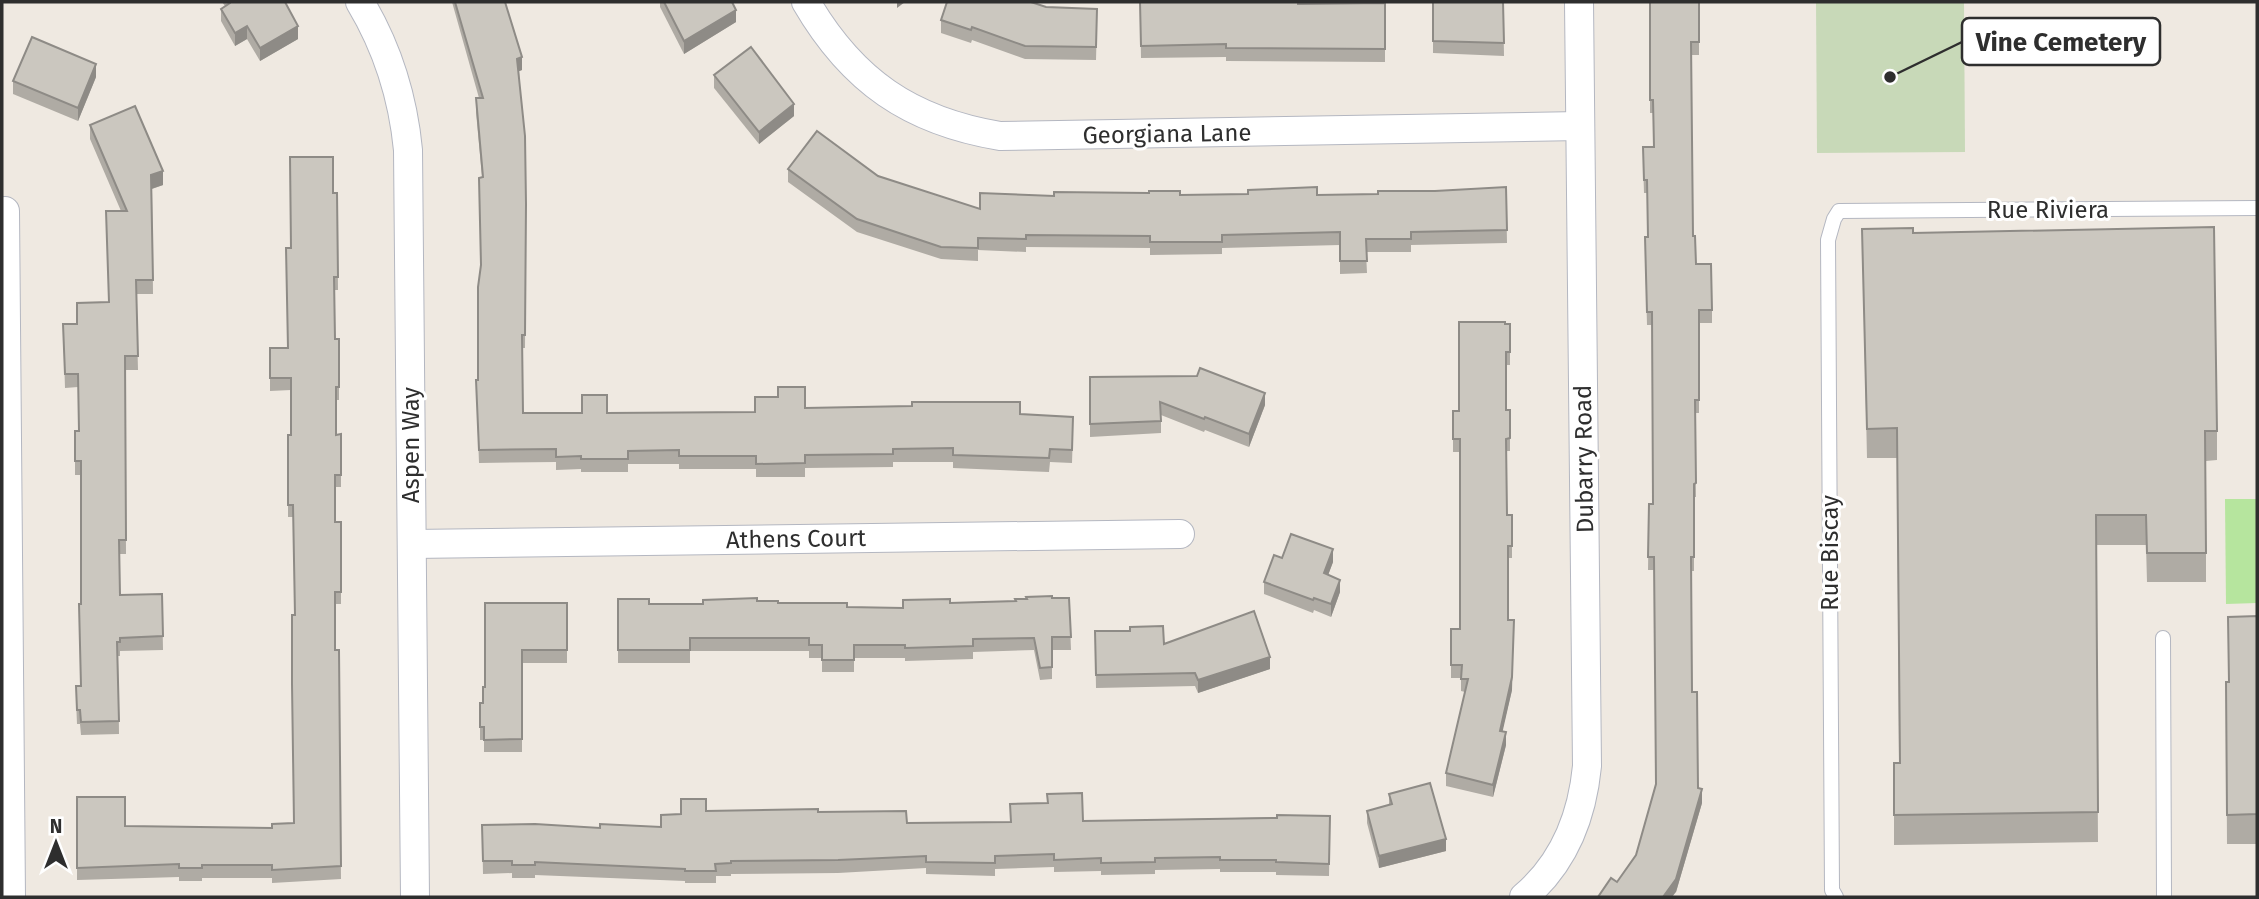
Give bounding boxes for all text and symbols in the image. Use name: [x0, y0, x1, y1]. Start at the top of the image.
callout: Vine Cemetery: [1962, 18, 2160, 65]
text: Vine Cemetery: [1975, 27, 2147, 58]
street label: Georgiana Lane: [1082, 119, 1252, 149]
street label: Rue Riviera: [1987, 196, 2109, 224]
street label: Dubarry Road: [1569, 384, 1599, 534]
street label: Aspen Way: [397, 387, 425, 503]
street label: Rue Biscay: [1816, 495, 1844, 611]
street label: Athens Court: [726, 524, 867, 554]
north arrow: [21, 808, 91, 878]
text: N: [50, 815, 62, 838]

